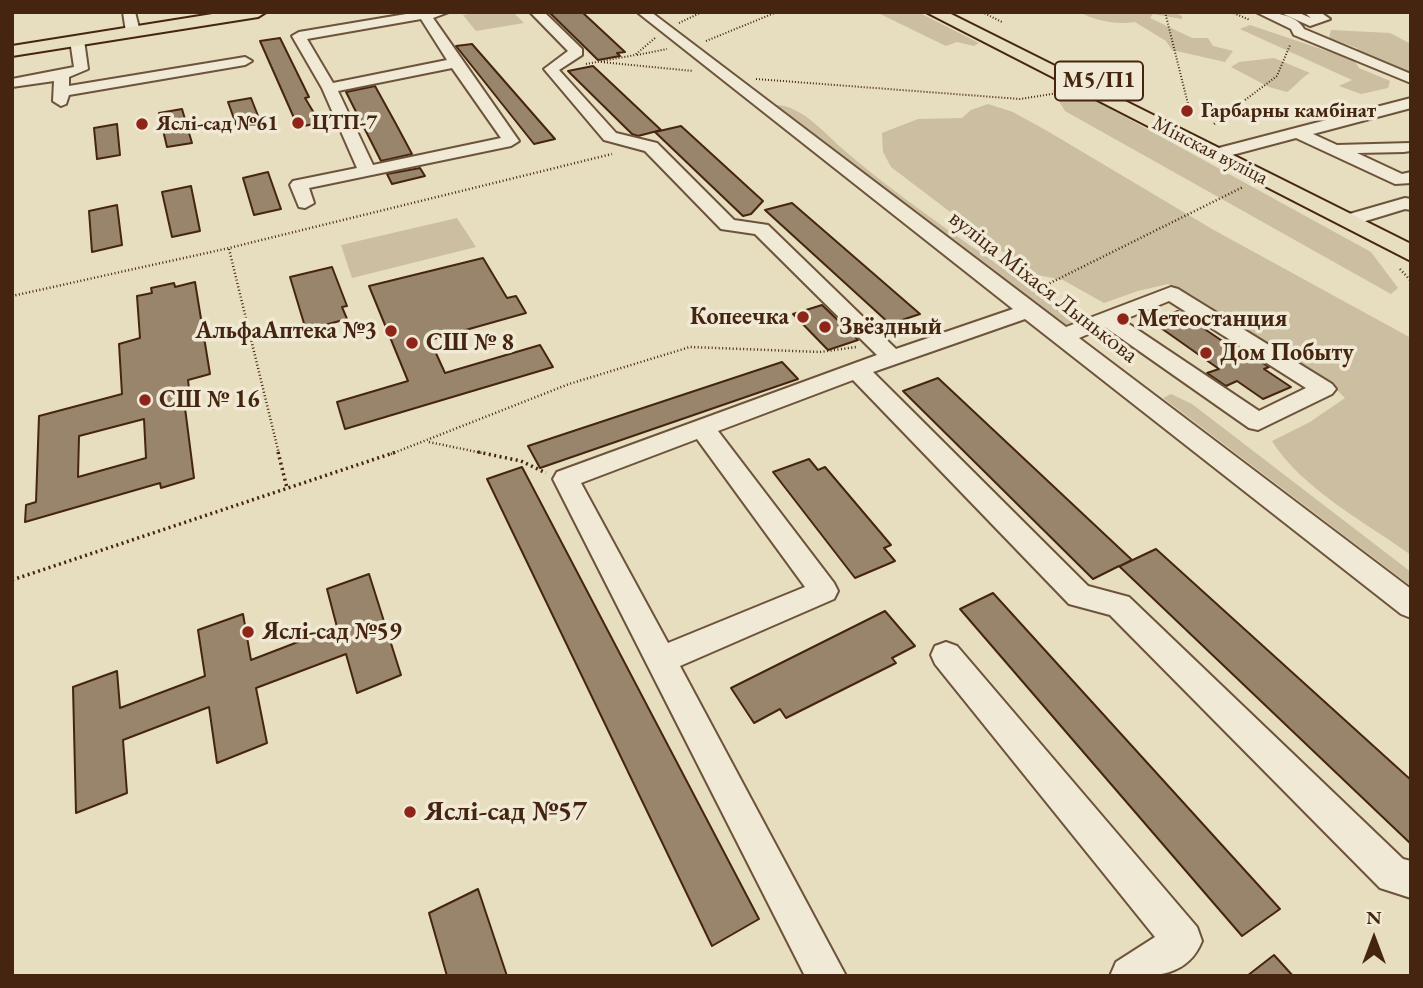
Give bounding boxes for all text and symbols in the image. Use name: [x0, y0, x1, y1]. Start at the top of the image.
road number: М5/П1: [1055, 61, 1143, 100]
place label: Гарбарны камбінат: [1201, 98, 1376, 124]
marker: Гарбарны камбінат: [1179, 103, 1195, 119]
place label: ЦТП-7: [312, 110, 377, 136]
place label: Яслі-сад №61: [156, 111, 278, 137]
street label: Мінская вуліца: [1148, 111, 1272, 191]
marker: ЦТП-7: [290, 115, 306, 131]
marker: Яслі-сад №61: [134, 116, 150, 132]
street label: вуліца Міхася Лынькова: [943, 204, 1143, 370]
place label: Копеечка: [690, 303, 789, 331]
place label: Метеостанция: [1137, 305, 1287, 333]
marker: Копеечка: [795, 309, 811, 325]
marker: Метеостанция: [1115, 311, 1131, 327]
place label: Звёздный: [839, 313, 942, 341]
place label: АльфаАптека №3: [195, 317, 377, 345]
marker: Звёздный: [817, 319, 833, 335]
marker: АльфаАптека №3: [383, 323, 399, 339]
place label: СШ № 8: [426, 329, 514, 357]
marker: СШ № 8: [404, 335, 420, 351]
place label: Дом Побыту: [1220, 339, 1354, 367]
marker: Дом Побыту: [1198, 345, 1214, 361]
place label: СШ № 16: [159, 386, 260, 414]
marker: СШ № 16: [137, 392, 153, 408]
place label: Яслі-сад №59: [262, 618, 402, 646]
marker: Яслі-сад №59: [240, 624, 256, 640]
place label: Яслі-сад №57: [424, 795, 587, 829]
marker: Яслі-сад №57: [402, 804, 418, 820]
north arrow: [1339, 904, 1409, 974]
text: N: [1366, 905, 1382, 930]

